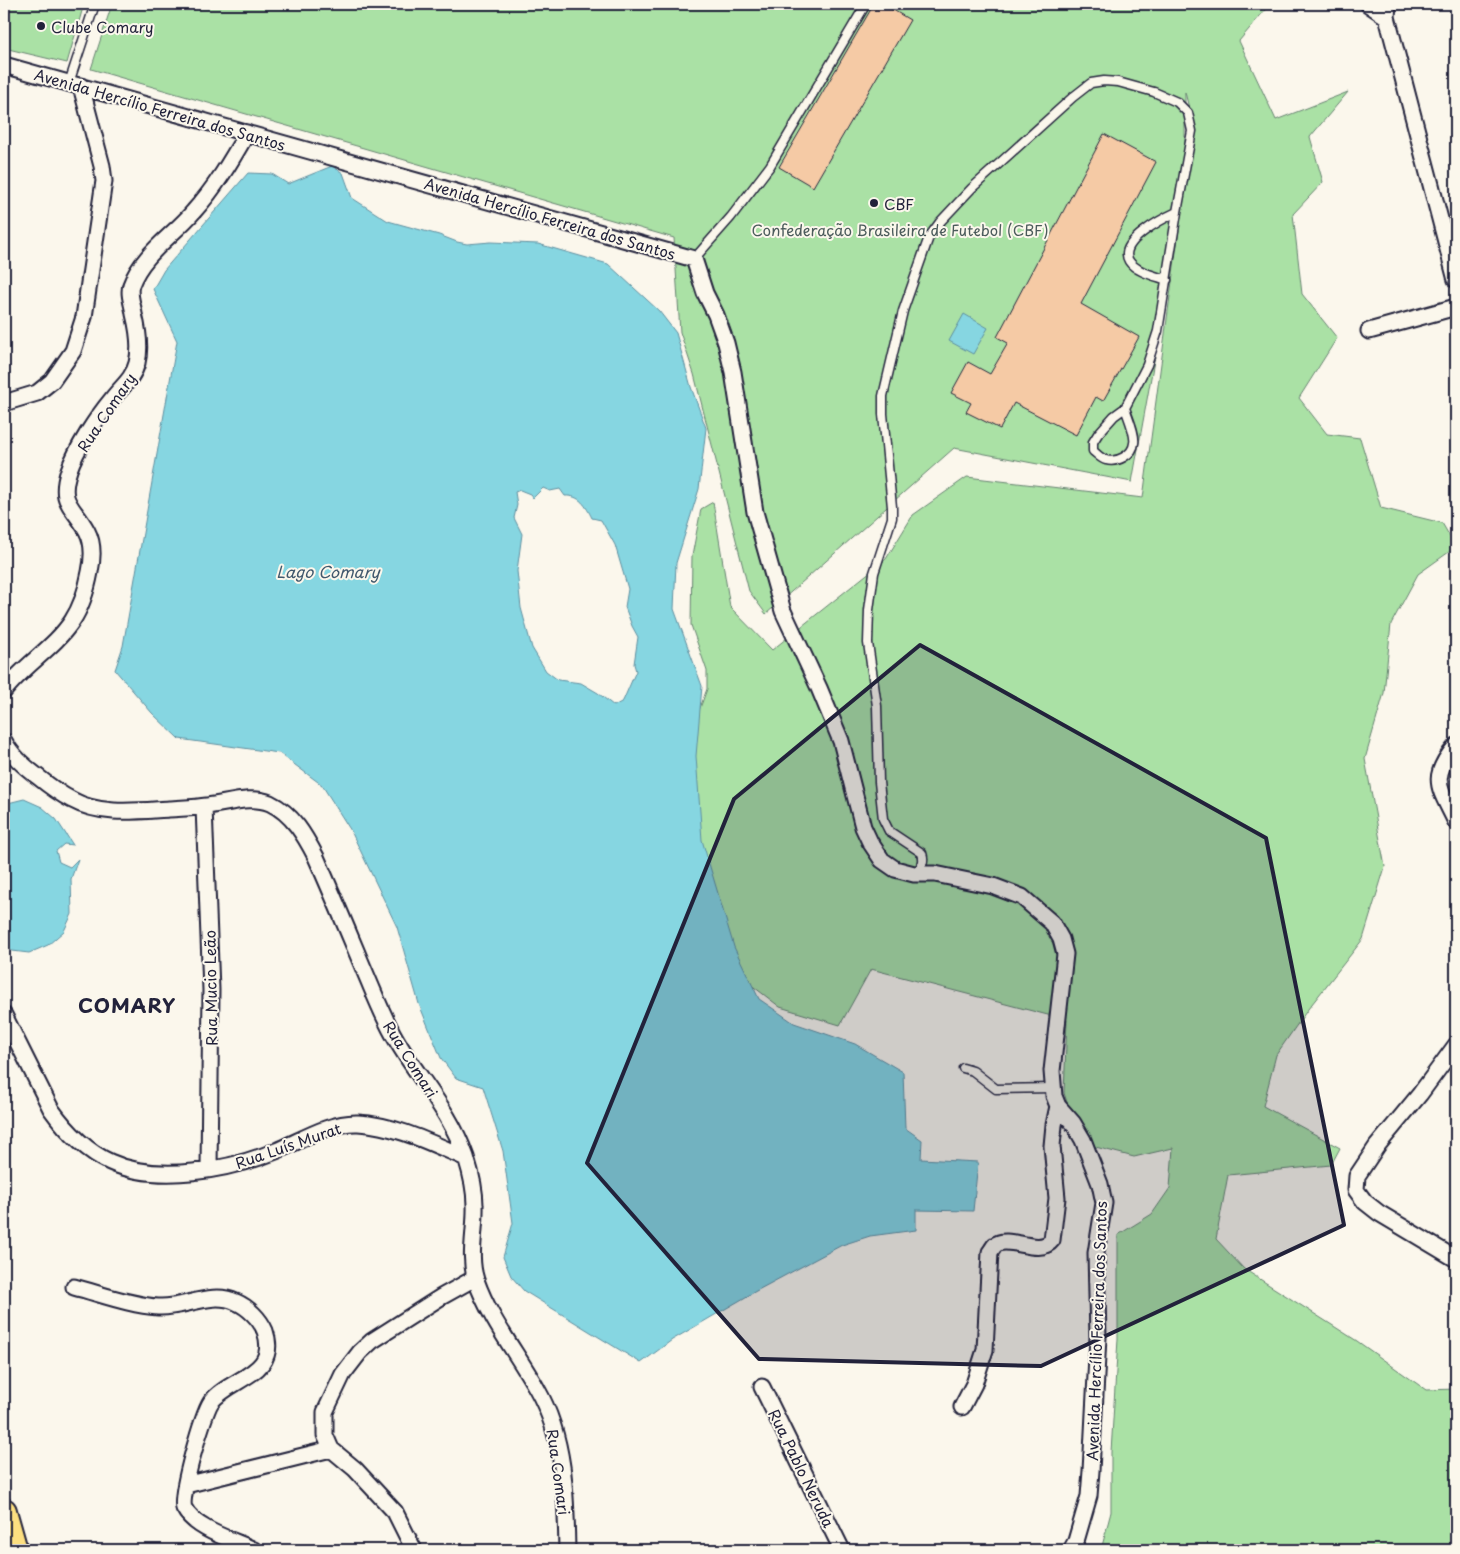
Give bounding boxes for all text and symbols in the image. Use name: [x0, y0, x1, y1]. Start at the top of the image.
place label: Clube Comary: [51, 15, 154, 38]
marker: Clube Comary: [35, 20, 47, 32]
street label: Avenida Hercílio Ferreira dos Santos: [32, 62, 288, 156]
street label: Avenida Hercílio Ferreira dos Santos: [422, 171, 678, 265]
place label: CBF: [884, 192, 914, 215]
marker: CBF: [868, 197, 880, 209]
park label: Confederação Brasileira de Futebol (CBF): [751, 218, 1049, 241]
street label: Rua Comary: [71, 368, 141, 456]
water label: Lago Comary: [276, 559, 382, 583]
street label: Rua Mucio Leão: [197, 930, 223, 1046]
district label: COMARY: [78, 990, 176, 1020]
street label: Rua Comari: [378, 1016, 444, 1102]
street label: Rua Luís Murat: [232, 1116, 344, 1174]
street label: Avenida Hercílio Ferreira dos Santos: [1080, 1201, 1112, 1461]
street label: Rua Pablo Neruda: [763, 1405, 841, 1532]
street label: Rua Comari: [542, 1427, 576, 1517]

